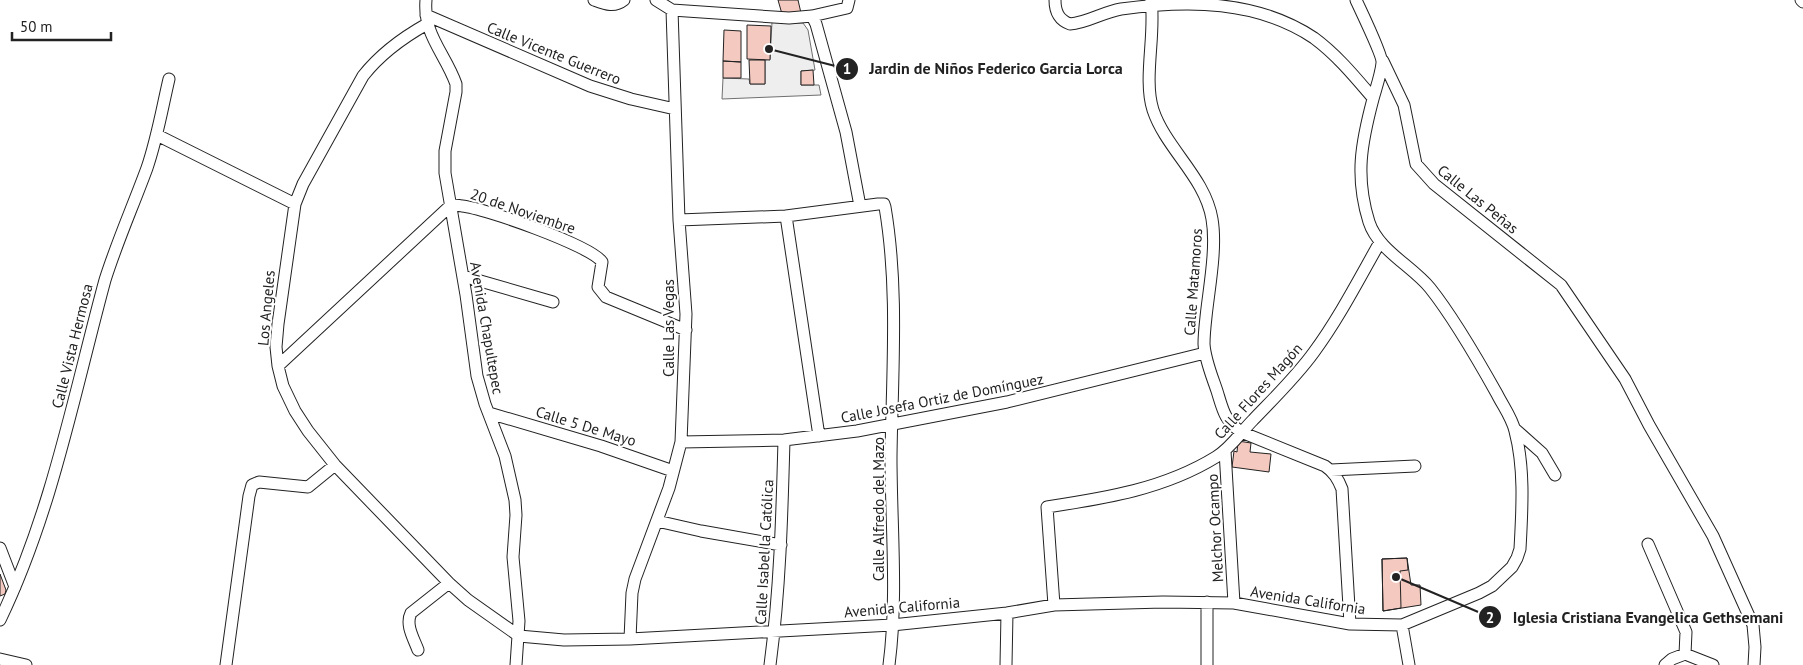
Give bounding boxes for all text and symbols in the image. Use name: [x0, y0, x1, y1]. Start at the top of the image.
scale bar: [12, 10, 111, 42]
text: 50 m: [20, 17, 53, 36]
street label: Calle Vicente Guerrero: [484, 17, 624, 89]
callout: Jardin de Niños Federico Garcia Lorca: [834, 53, 1133, 84]
text: Jardin de Niños Federico Garcia Lorca: [868, 58, 1123, 78]
text: 1: [843, 59, 851, 78]
street label: Calle Las Peñas: [1434, 161, 1522, 237]
street label: 20 de Noviembre: [468, 184, 578, 238]
street label: Calle Matamoros: [1180, 228, 1206, 336]
street label: Avenida Chapultepec: [466, 260, 508, 396]
street label: Los Angeles: [253, 269, 279, 347]
street label: Calle Las Vegas: [659, 279, 678, 377]
street label: Calle Vista Hermosa: [47, 282, 97, 410]
street label: Calle Flores Magón: [1210, 339, 1306, 443]
street label: Calle Josefa Ortiz de Domínguez: [839, 369, 1045, 427]
street label: Calle 5 De Mayo: [534, 402, 638, 450]
street label: Calle Alfredo del Mazo: [869, 437, 888, 581]
street label: Melchor Ocampo: [1203, 473, 1227, 583]
street label: Calle Isabel la Católica: [751, 479, 777, 625]
street label: Avenida California: [1249, 582, 1367, 618]
street label: Avenida California: [843, 592, 961, 622]
callout: Iglesia Cristiana Evangelica Gethsemani: [1478, 602, 1794, 633]
text: Iglesia Cristiana Evangelica Gethsemani: [1513, 607, 1783, 627]
text: 2: [1486, 608, 1494, 627]

